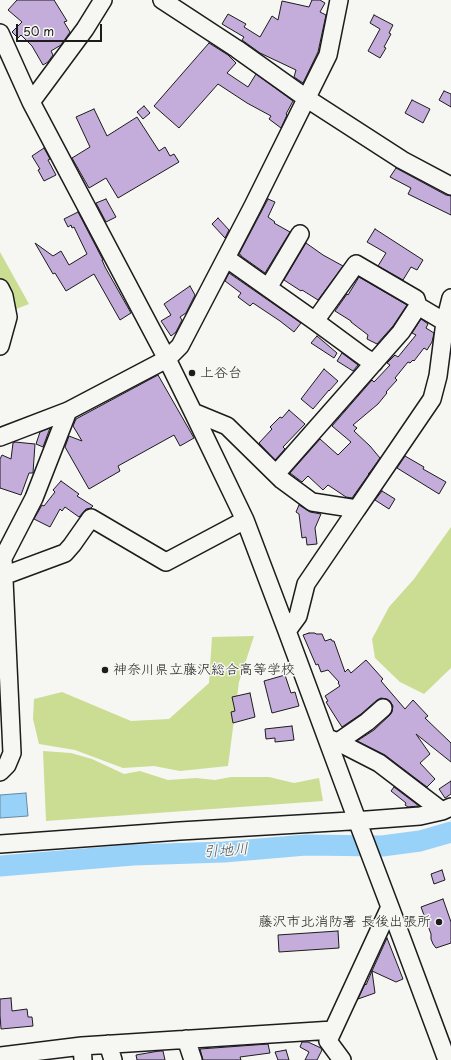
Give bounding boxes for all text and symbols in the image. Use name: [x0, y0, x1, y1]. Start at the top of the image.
scale bar: [18, 16, 104, 42]
text: 50 m: [23, 22, 54, 40]
place label: 上谷台: [200, 365, 242, 381]
marker: 上谷台: [187, 368, 197, 378]
place label: 神奈川県立藤沢総合高等学校: [113, 662, 295, 678]
marker: 神奈川県立藤沢総合高等学校: [100, 665, 110, 675]
water label: 引地川: [203, 840, 249, 862]
place label: 藤沢市北消防署 長後出張所: [258, 914, 431, 930]
marker: 藤沢市北消防署 長後出張所: [434, 917, 444, 927]

